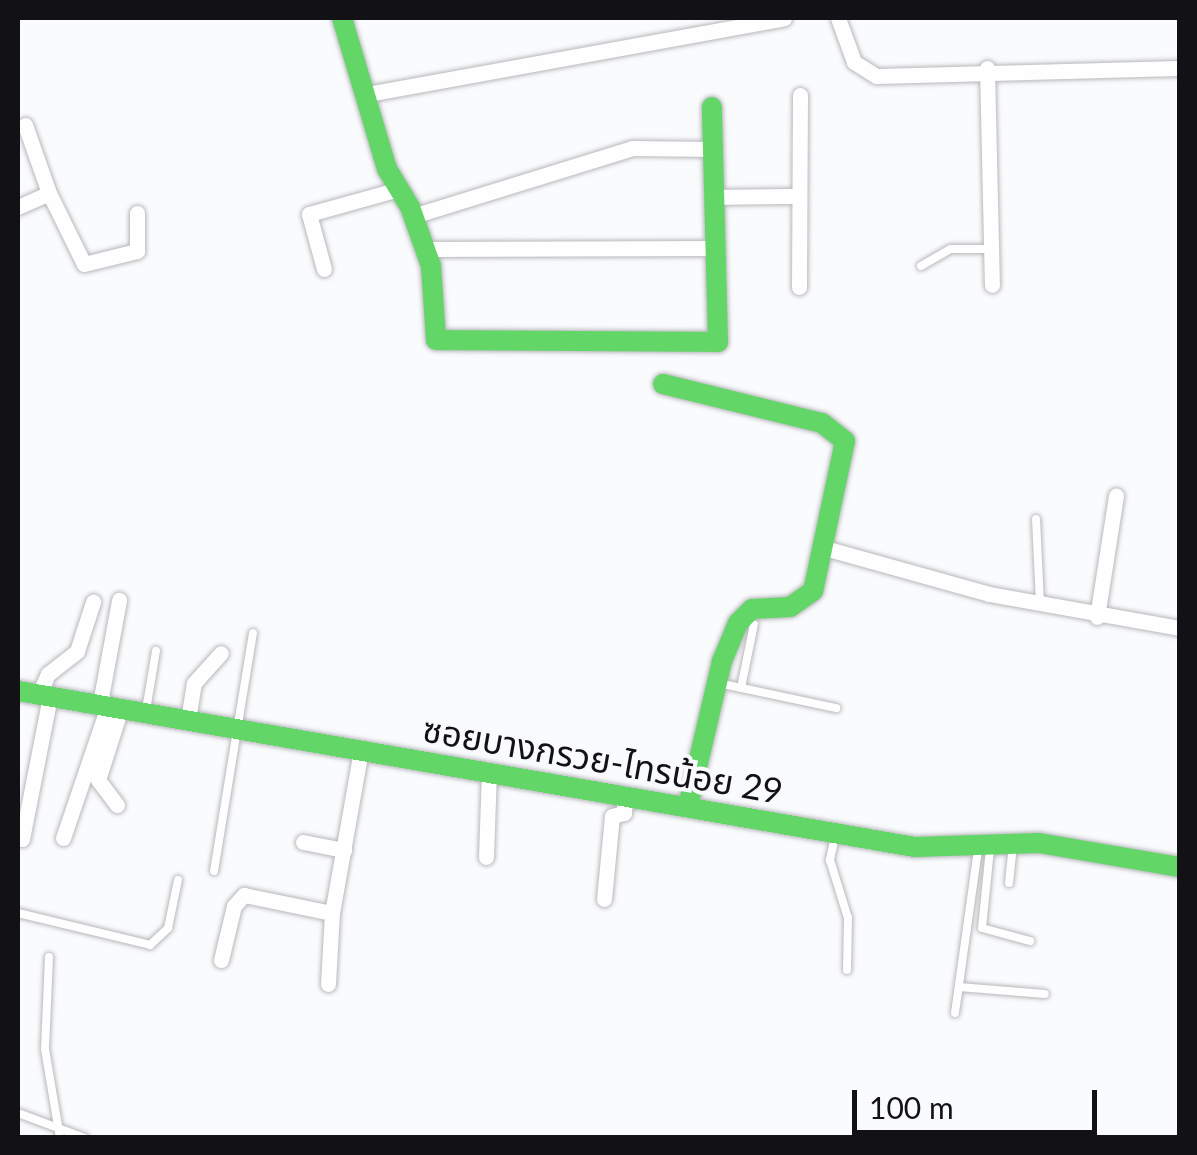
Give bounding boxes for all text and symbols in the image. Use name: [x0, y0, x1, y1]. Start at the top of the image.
street label: ซอยบางกรวย-ไทรน้อย 29: [420, 707, 786, 811]
scale bar: [857, 1070, 1102, 1132]
text: 100 m: [869, 1089, 954, 1125]

